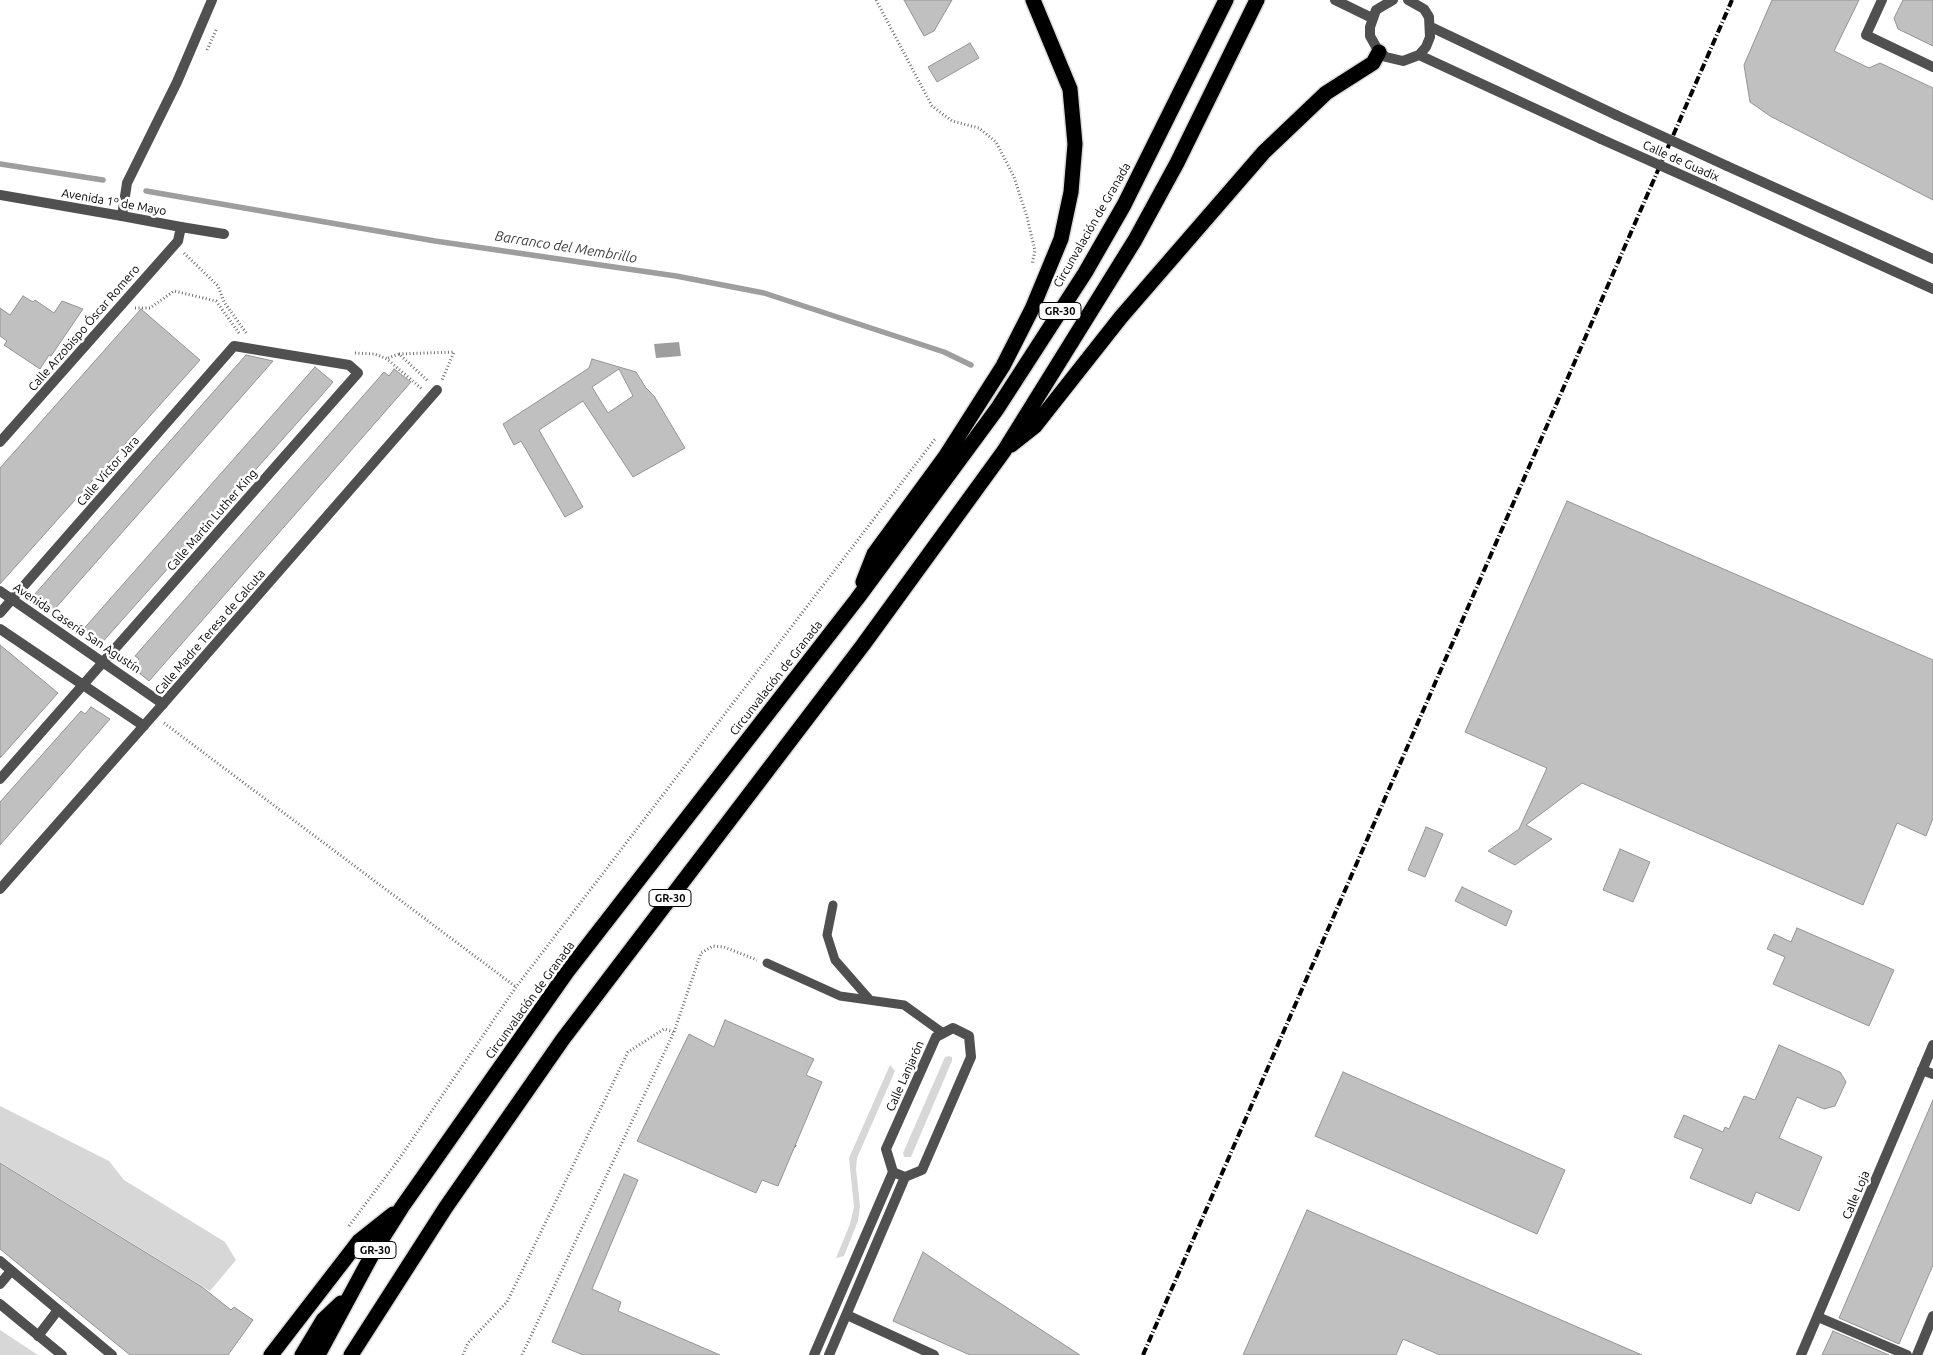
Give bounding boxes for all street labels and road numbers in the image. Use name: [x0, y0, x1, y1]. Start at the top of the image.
street label: Calle de Guadix: [1640, 138, 1722, 184]
street label: Circunvalación de Granada: [1050, 160, 1134, 290]
street label: Avenida 1º de Mayo: [60, 186, 168, 218]
street label: Calle Arzobispo Óscar Romero: [25, 262, 143, 394]
road number: GR-30: [1039, 302, 1081, 320]
street label: Calle Víctor Jara: [74, 433, 142, 509]
street label: Calle Martin Luther King: [164, 466, 260, 574]
street label: Calle Madre Teresa de Calcuta: [152, 566, 268, 698]
street label: Avenida Casería San Agustín: [10, 580, 144, 676]
street label: Circunvalación de Granada: [727, 618, 825, 738]
road number: GR-30: [649, 890, 691, 906]
street label: Circunvalación de Granada: [483, 938, 577, 1062]
street label: Calle Lanjarón: [883, 1038, 927, 1114]
street label: Calle Loja: [1839, 1169, 1873, 1221]
road number: GR-30: [354, 1242, 396, 1258]

